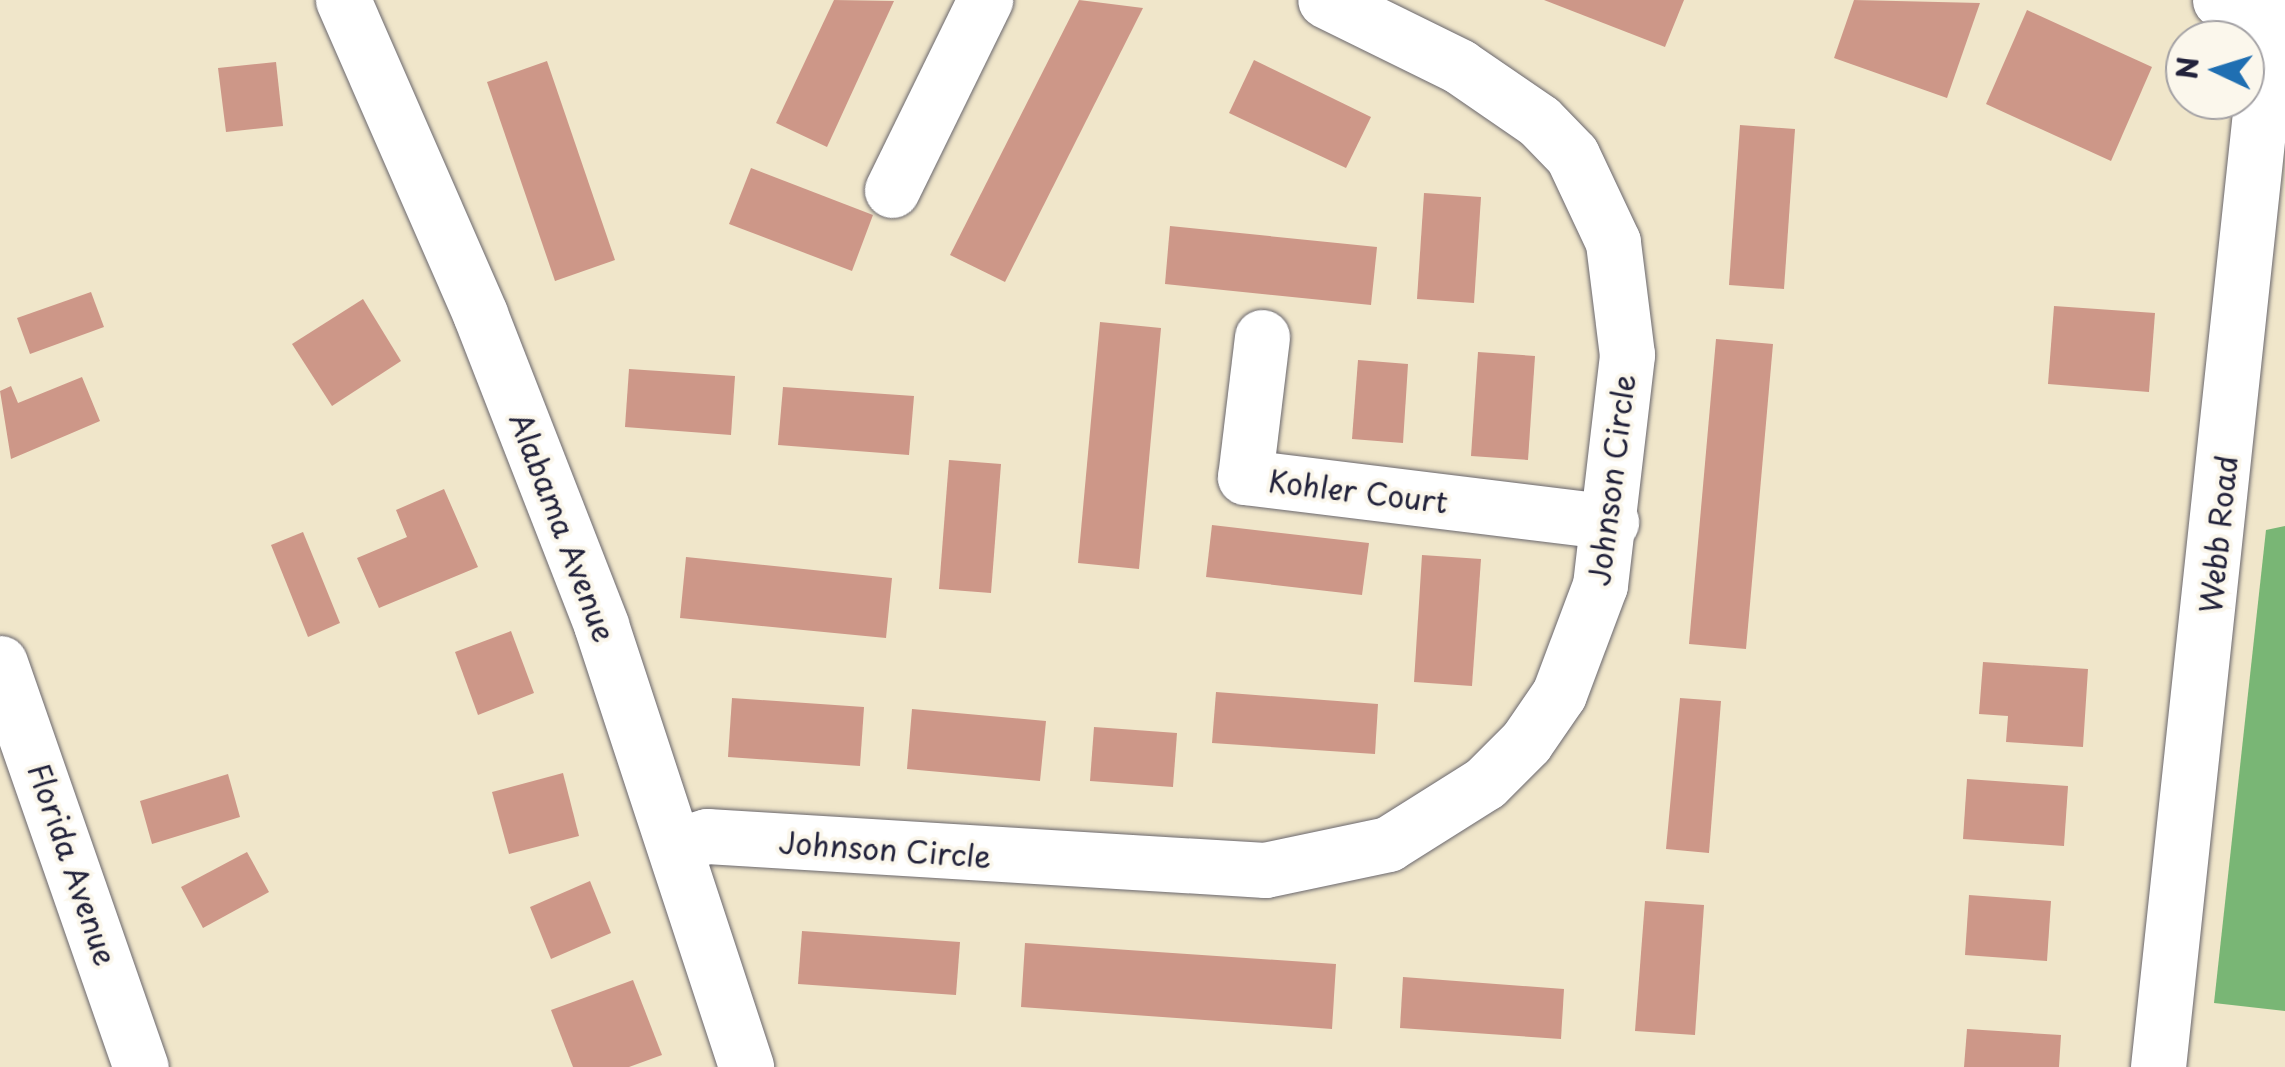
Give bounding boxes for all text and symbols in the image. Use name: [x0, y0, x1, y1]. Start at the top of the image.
north arrow: [2165, 20, 2265, 120]
text: N: [2164, 55, 2209, 81]
street label: Johnson Circle: [1580, 372, 1642, 588]
street label: Alabama Avenue: [503, 407, 623, 647]
street label: Webb Road: [2192, 452, 2244, 616]
street label: Kohler Court: [1265, 462, 1451, 520]
street label: Florida Avenue: [21, 758, 125, 970]
street label: Johnson Circle: [777, 824, 993, 874]

